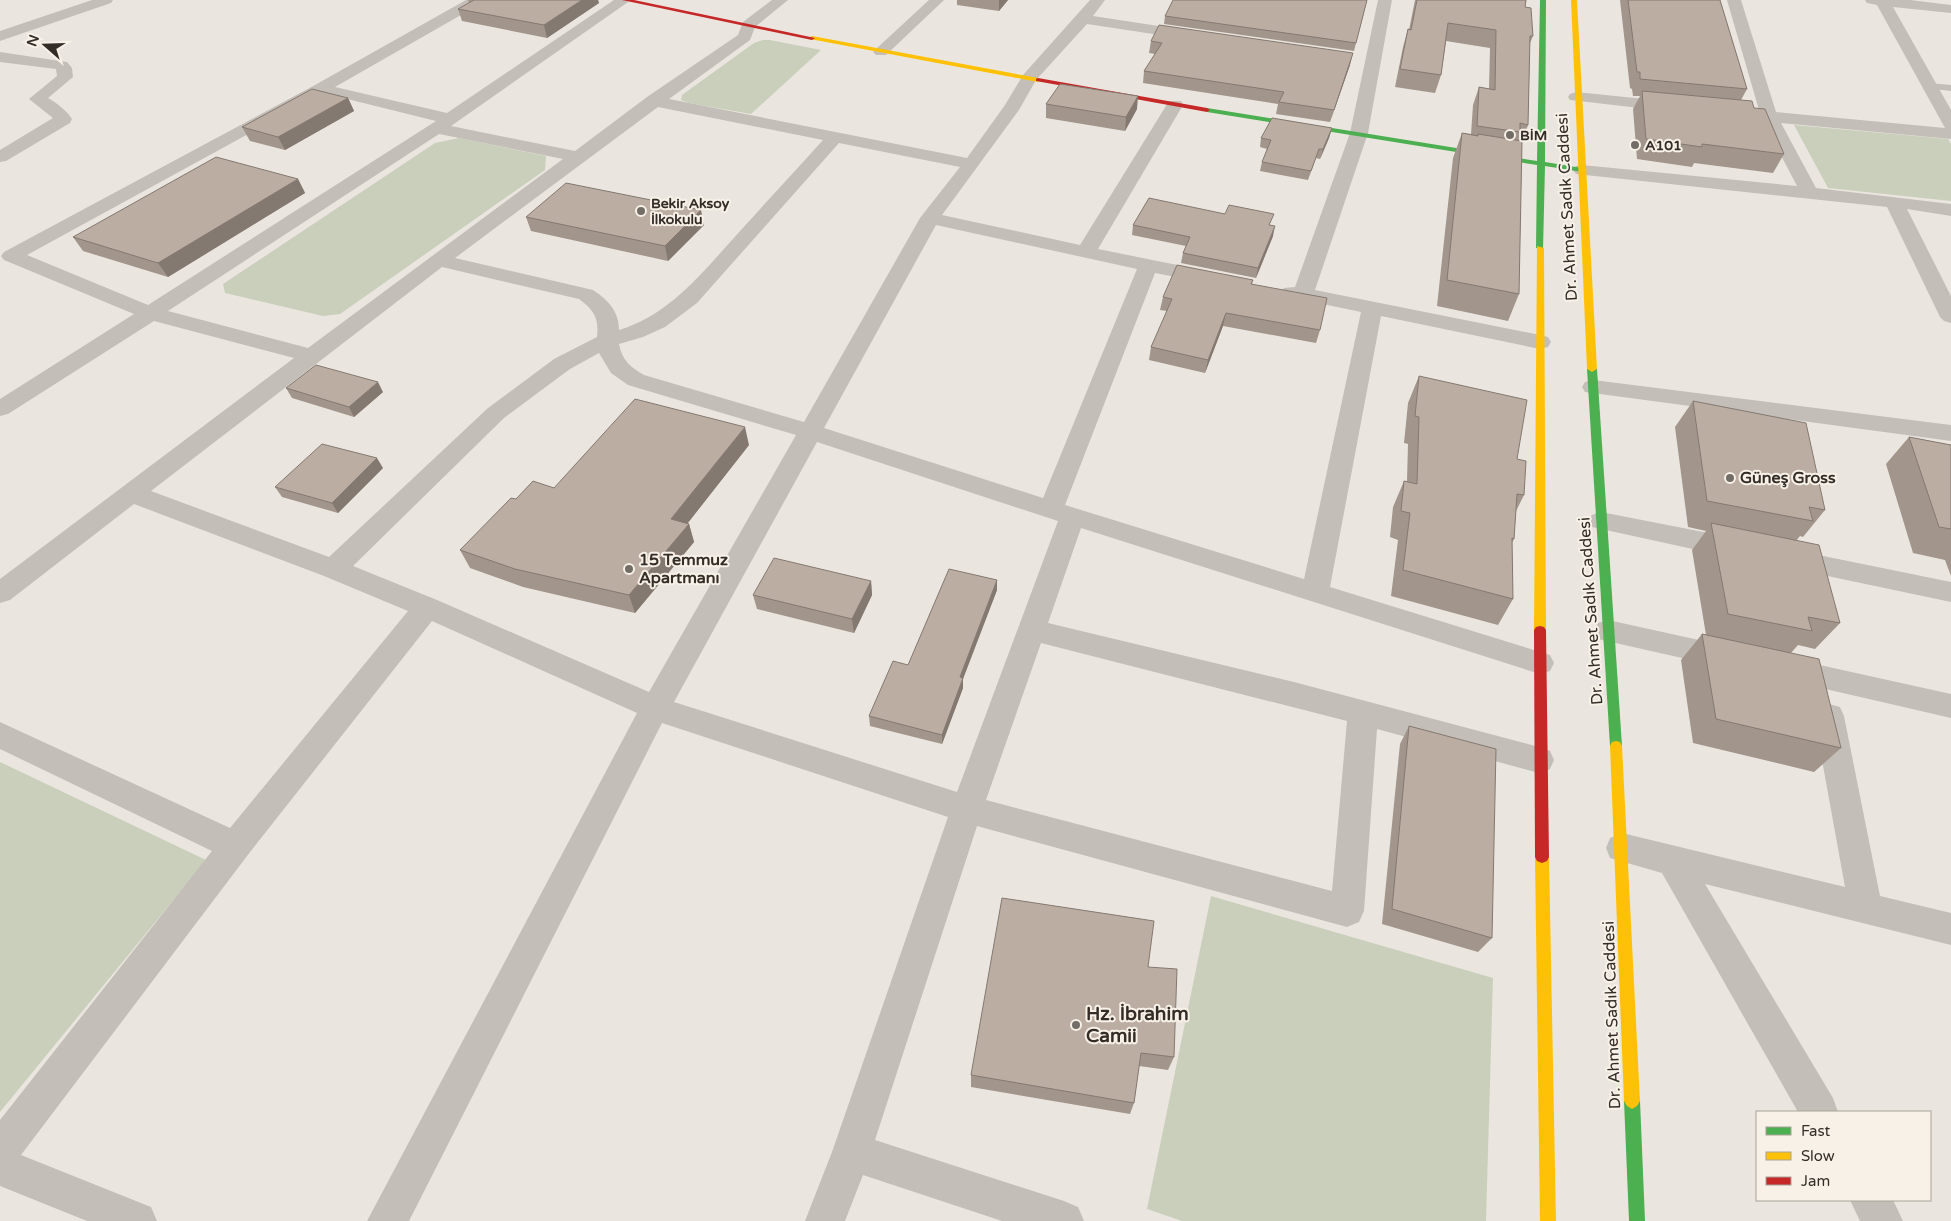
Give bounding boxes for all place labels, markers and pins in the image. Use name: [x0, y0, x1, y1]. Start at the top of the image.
place label: BİM: [1520, 127, 1547, 144]
marker: BİM: [1504, 129, 1516, 141]
place label: A101: [1645, 137, 1682, 154]
marker: A101: [1629, 139, 1641, 151]
place label: Bekir Aksoy İlkokulu: [651, 195, 730, 228]
marker: Bekir Aksoy İlkokulu: [635, 205, 647, 217]
place label: Güneş Gross: [1740, 468, 1836, 488]
marker: Güneş Gross: [1724, 472, 1736, 484]
place label: 15 Temmuz Apartmanı: [639, 550, 728, 588]
marker: 15 Temmuz Apartmanı: [623, 563, 635, 575]
place label: Hz. İbrahim Camii: [1086, 1003, 1189, 1047]
marker: Hz. İbrahim Camii: [1070, 1019, 1082, 1031]

